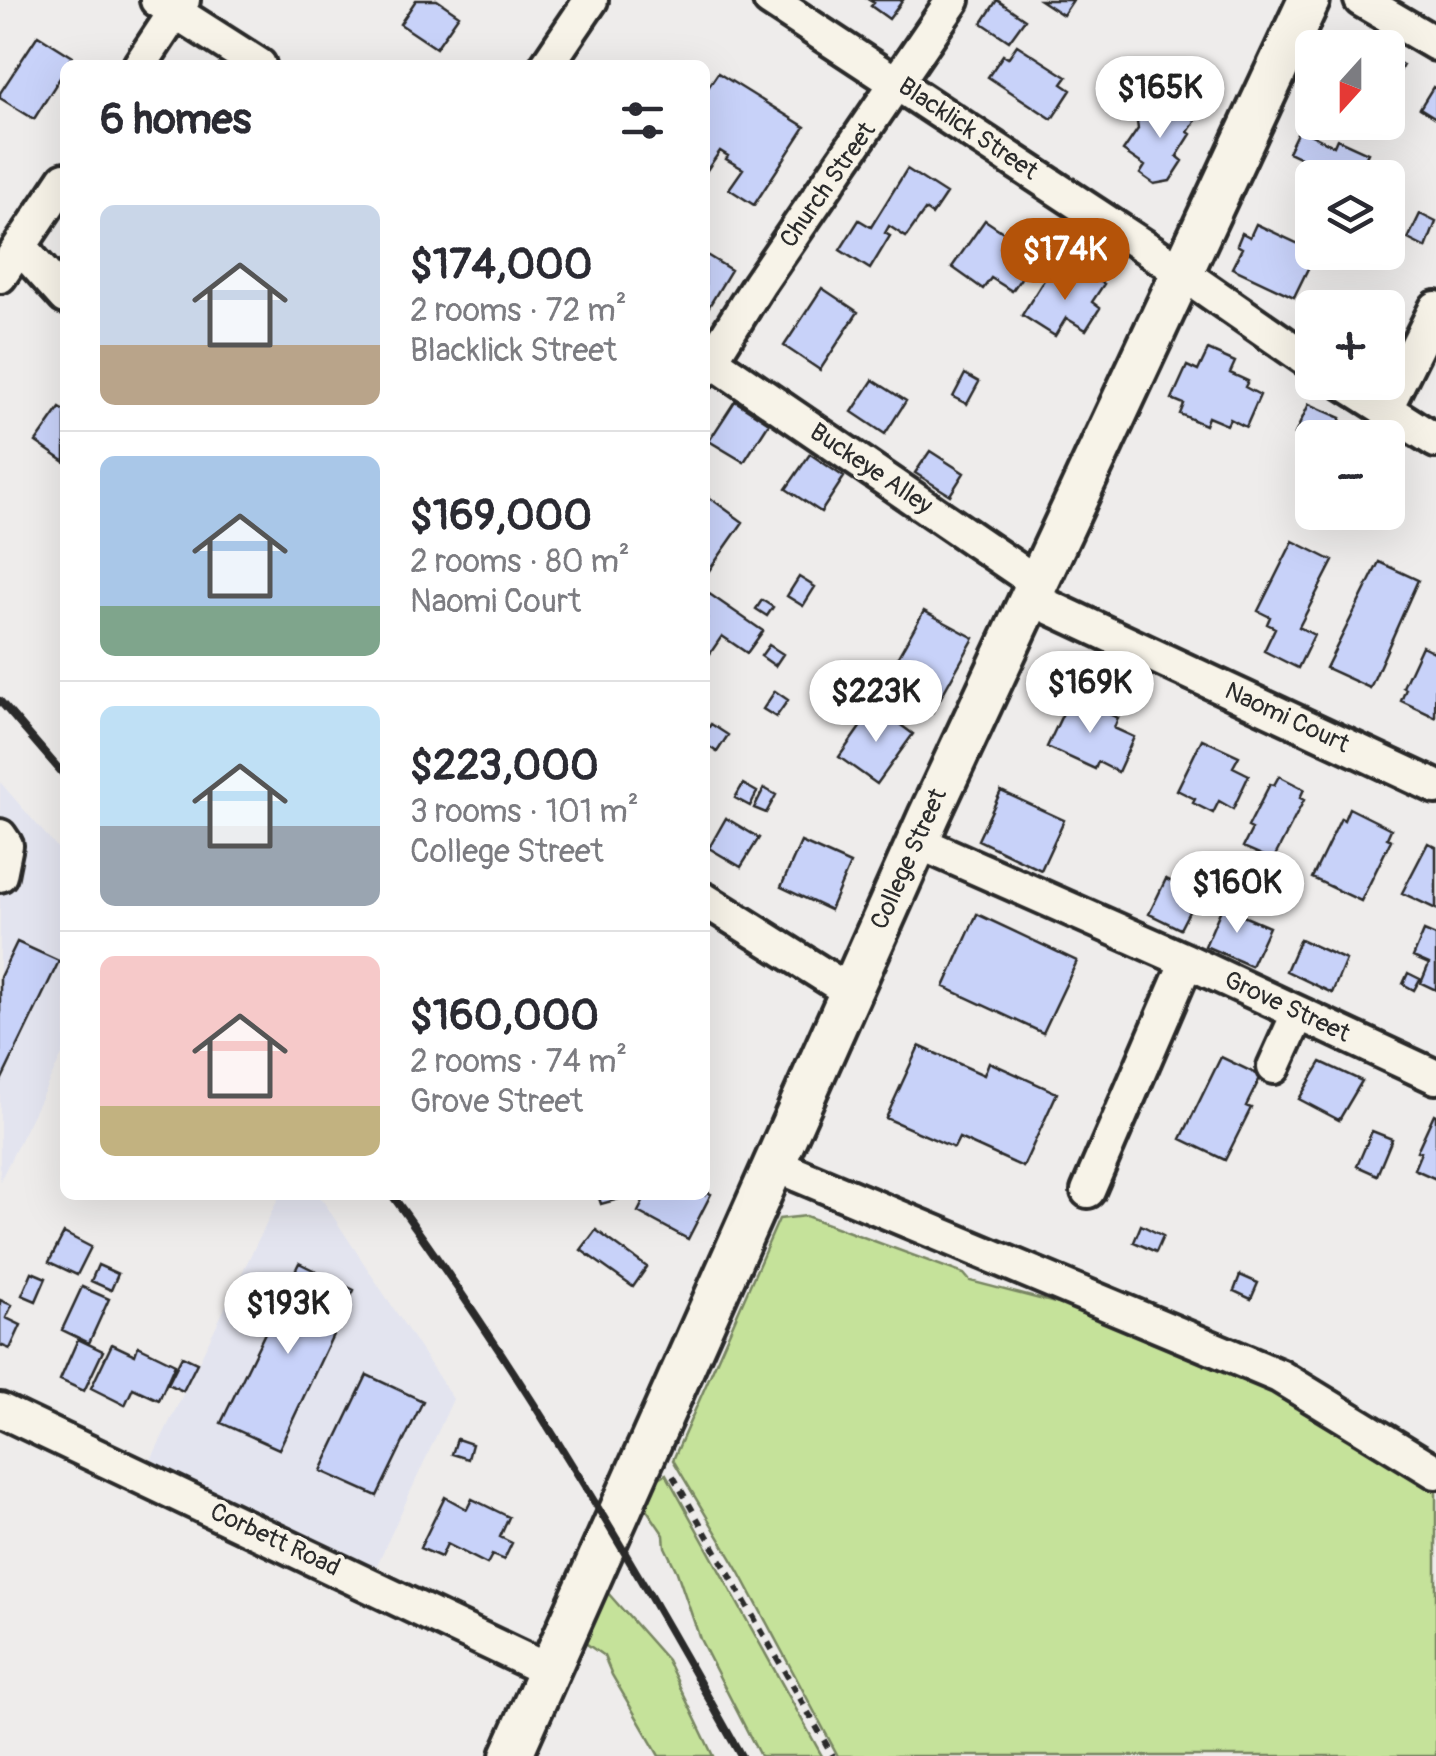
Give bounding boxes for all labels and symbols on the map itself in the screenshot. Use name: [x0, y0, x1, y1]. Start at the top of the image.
north arrow: [1295, 30, 1405, 140]
pin: $165K: [1090, 56, 1230, 141]
street label: Blacklick Street: [892, 71, 1044, 188]
street label: Church Street: [773, 115, 883, 254]
pin: $174K: [995, 218, 1135, 303]
street label: Buckeye Alley: [804, 417, 939, 522]
pin: $169K: [1020, 651, 1160, 736]
pin: $223K: [806, 660, 946, 745]
street label: Naomi Court: [1220, 676, 1355, 761]
street label: College Street: [864, 783, 954, 934]
pin: $160K: [1167, 851, 1307, 936]
street label: Grove Street: [1219, 964, 1356, 1050]
pin: $193K: [218, 1272, 358, 1357]
street label: Corbett Road: [205, 1496, 345, 1584]

